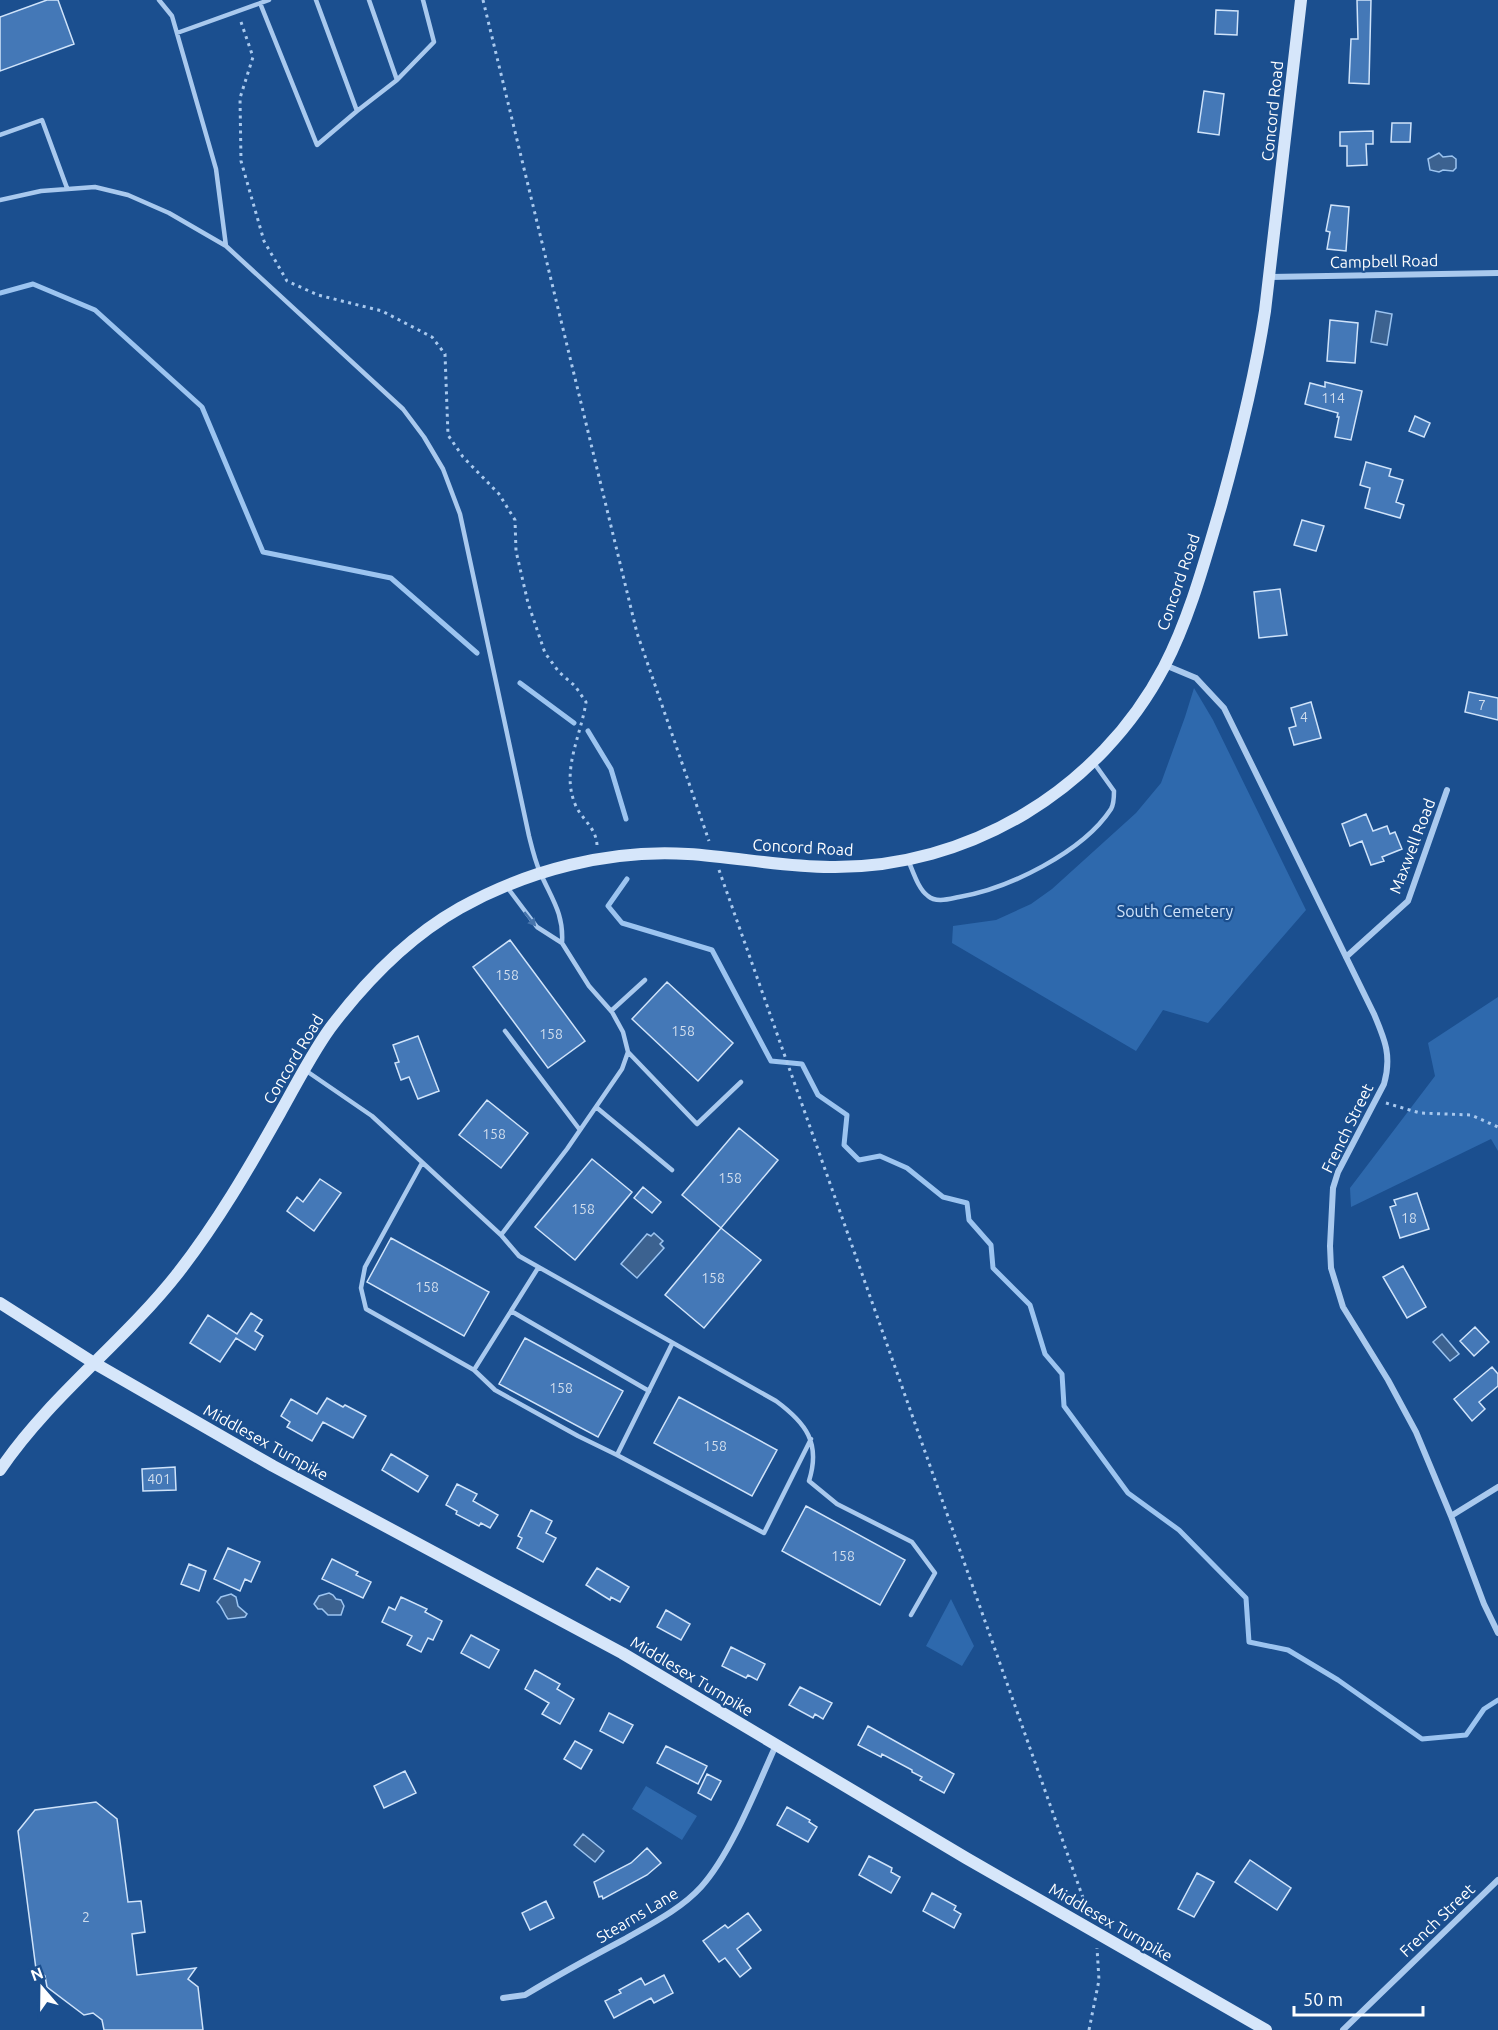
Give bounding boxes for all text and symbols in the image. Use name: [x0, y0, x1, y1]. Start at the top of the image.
street label: Concord Road: [1258, 60, 1286, 162]
street label: Campbell Road: [1330, 251, 1438, 271]
house number: 114: [1321, 390, 1345, 406]
street label: Concord Road: [1153, 531, 1203, 633]
house number: 7: [1478, 697, 1486, 713]
house number: 4: [1300, 709, 1308, 725]
street label: Maxwell Road: [1386, 796, 1438, 896]
street label: Concord Road: [752, 835, 854, 859]
park label: South Cemetery: [1117, 902, 1234, 920]
one-way arrow: [523, 911, 536, 926]
house number: 158: [495, 967, 519, 983]
street label: Concord Road: [259, 1011, 327, 1107]
house number: 158: [671, 1023, 695, 1039]
house number: 158: [539, 1026, 563, 1042]
street label: French Street: [1318, 1080, 1377, 1176]
house number: 158: [482, 1126, 506, 1142]
house number: 158: [718, 1170, 742, 1186]
house number: 158: [571, 1201, 595, 1217]
house number: 18: [1401, 1210, 1417, 1226]
house number: 158: [701, 1270, 725, 1286]
house number: 158: [415, 1279, 439, 1295]
house number: 158: [549, 1380, 573, 1396]
street label: Middlesex Turnpike: [201, 1400, 331, 1484]
house number: 158: [703, 1438, 727, 1454]
house number: 401: [147, 1471, 171, 1487]
house number: 158: [831, 1548, 855, 1564]
street label: Middlesex Turnpike: [627, 1632, 757, 1720]
street label: Middlesex Turnpike: [1046, 1879, 1176, 1965]
street label: French Street: [1396, 1879, 1479, 1960]
street label: Stearns Lane: [593, 1884, 681, 1946]
house number: 2: [82, 1909, 90, 1925]
north arrow: [12, 1958, 72, 2018]
text: N: [28, 1963, 46, 1984]
scale bar: [1294, 1979, 1423, 2017]
text: 50 m: [1303, 1989, 1343, 2009]

